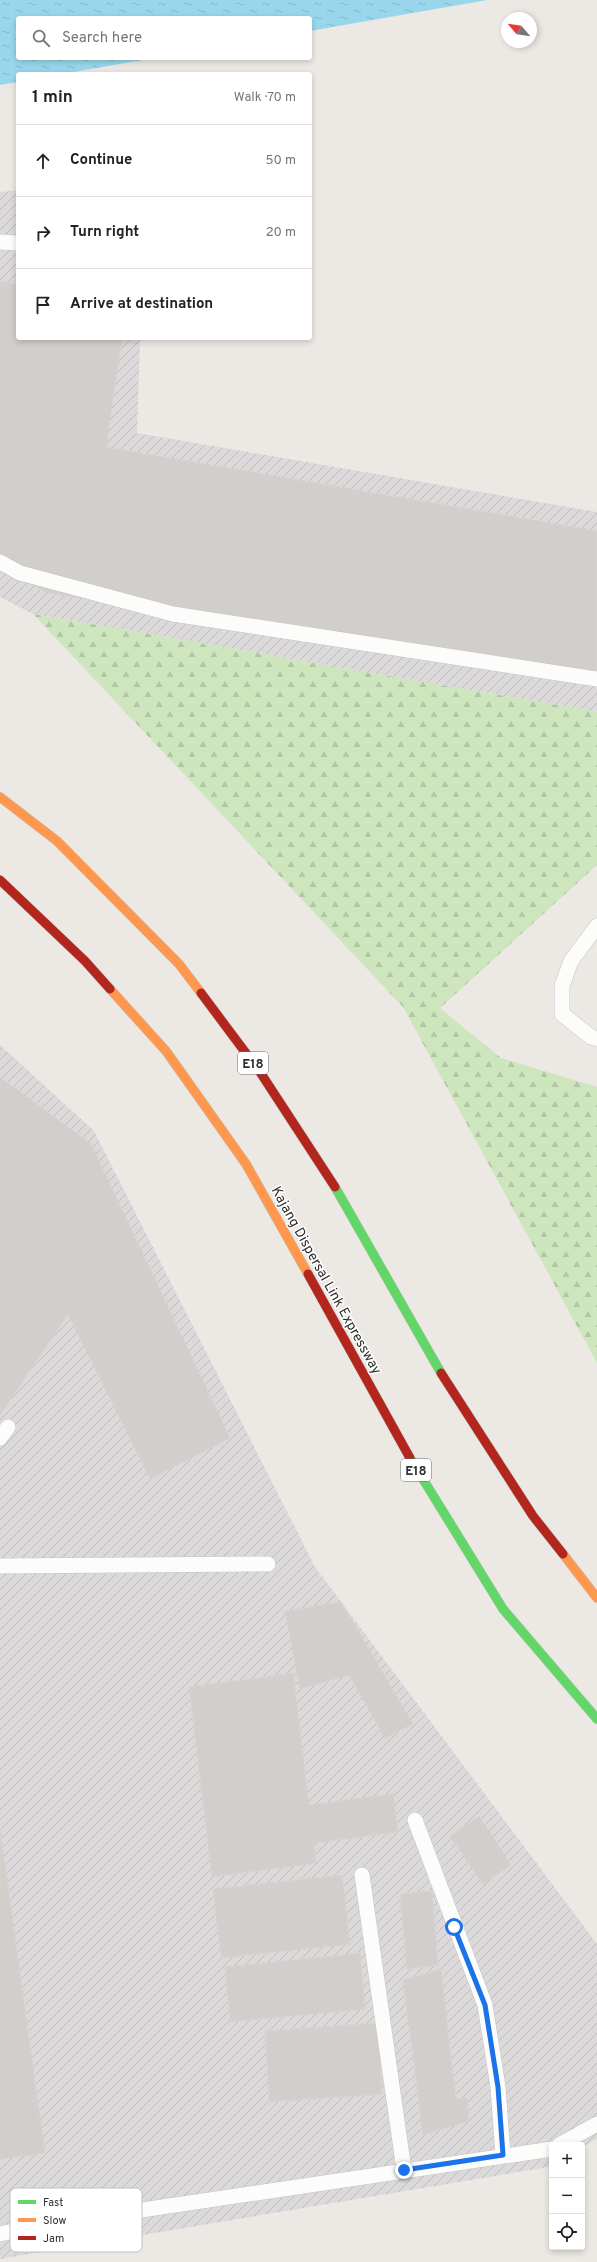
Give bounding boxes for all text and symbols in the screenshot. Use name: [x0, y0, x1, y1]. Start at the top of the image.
north arrow: [501, 12, 537, 48]
search box: [16, 16, 312, 60]
icon: search: [30, 27, 52, 49]
text: Search here: [62, 29, 142, 48]
text: 1 min: [32, 87, 73, 109]
text: Walk · 70 m: [234, 90, 296, 106]
icon: ahead: [32, 150, 54, 172]
text: Continue: [70, 151, 132, 170]
text: 50 m: [266, 153, 296, 169]
icon: right: [32, 222, 54, 244]
text: Turn right: [70, 223, 139, 242]
text: 20 m: [266, 225, 296, 241]
icon: arrive: [32, 294, 54, 316]
text: Arrive at destination: [70, 295, 213, 314]
road number: E18: [238, 1052, 268, 1074]
street label: Kajang Dispersal Link Expressway: [267, 1184, 385, 1378]
road number: E18: [401, 1459, 431, 1481]
route start: [445, 1918, 463, 1936]
map controls: [549, 2142, 585, 2250]
button: +: [549, 2142, 585, 2178]
route end: [395, 2161, 413, 2179]
button: −: [549, 2178, 585, 2214]
legend: [10, 2188, 142, 2252]
text: Fast: [43, 2196, 63, 2210]
text: Slow: [43, 2214, 66, 2228]
button: locate: [549, 2214, 585, 2250]
text: Jam: [43, 2232, 64, 2246]

